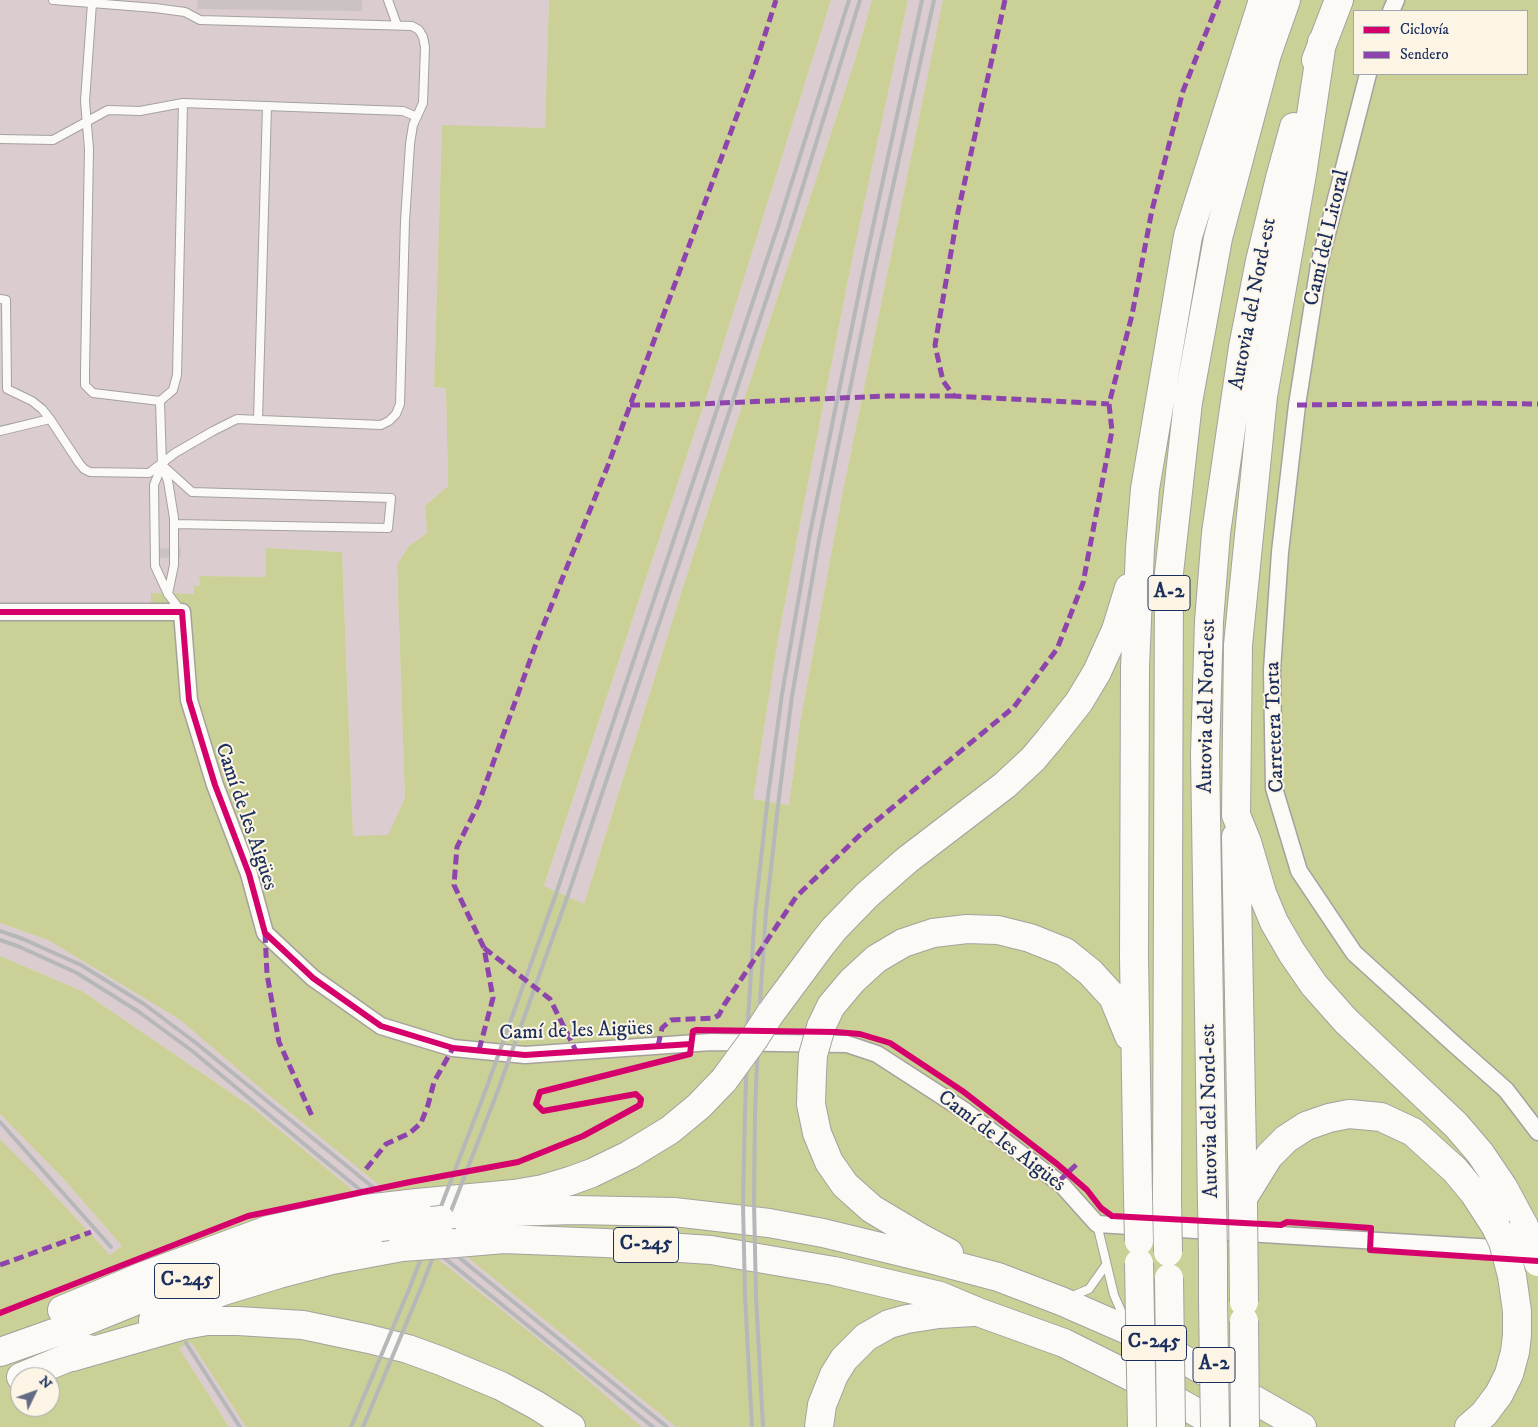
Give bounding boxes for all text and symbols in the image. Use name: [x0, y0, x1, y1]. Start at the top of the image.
legend: [1353, 10, 1528, 75]
text: Ciclovía: [1400, 20, 1449, 39]
text: Sendero: [1400, 45, 1448, 64]
street label: Camí del Litoral: [1300, 167, 1356, 309]
street label: Autovia del Nord-est: [1225, 216, 1283, 392]
road number: A-2: [1148, 576, 1190, 610]
street label: Autovia del Nord-est: [1194, 618, 1222, 794]
street label: Carretera Torta: [1261, 661, 1291, 793]
street label: Camí de les Aigües: [208, 740, 282, 894]
street label: Camí de les Aigües: [499, 1017, 653, 1047]
street label: Autovia del Nord-est: [1197, 1023, 1225, 1199]
street label: Camí de les Aigües: [932, 1086, 1070, 1198]
road number: C-245: [614, 1228, 678, 1262]
road number: C-245: [154, 1264, 220, 1298]
road number: C-245: [1122, 1326, 1186, 1360]
road number: A-2: [1193, 1348, 1235, 1382]
north arrow: [10, 1367, 60, 1417]
text: N: [35, 1372, 56, 1393]

